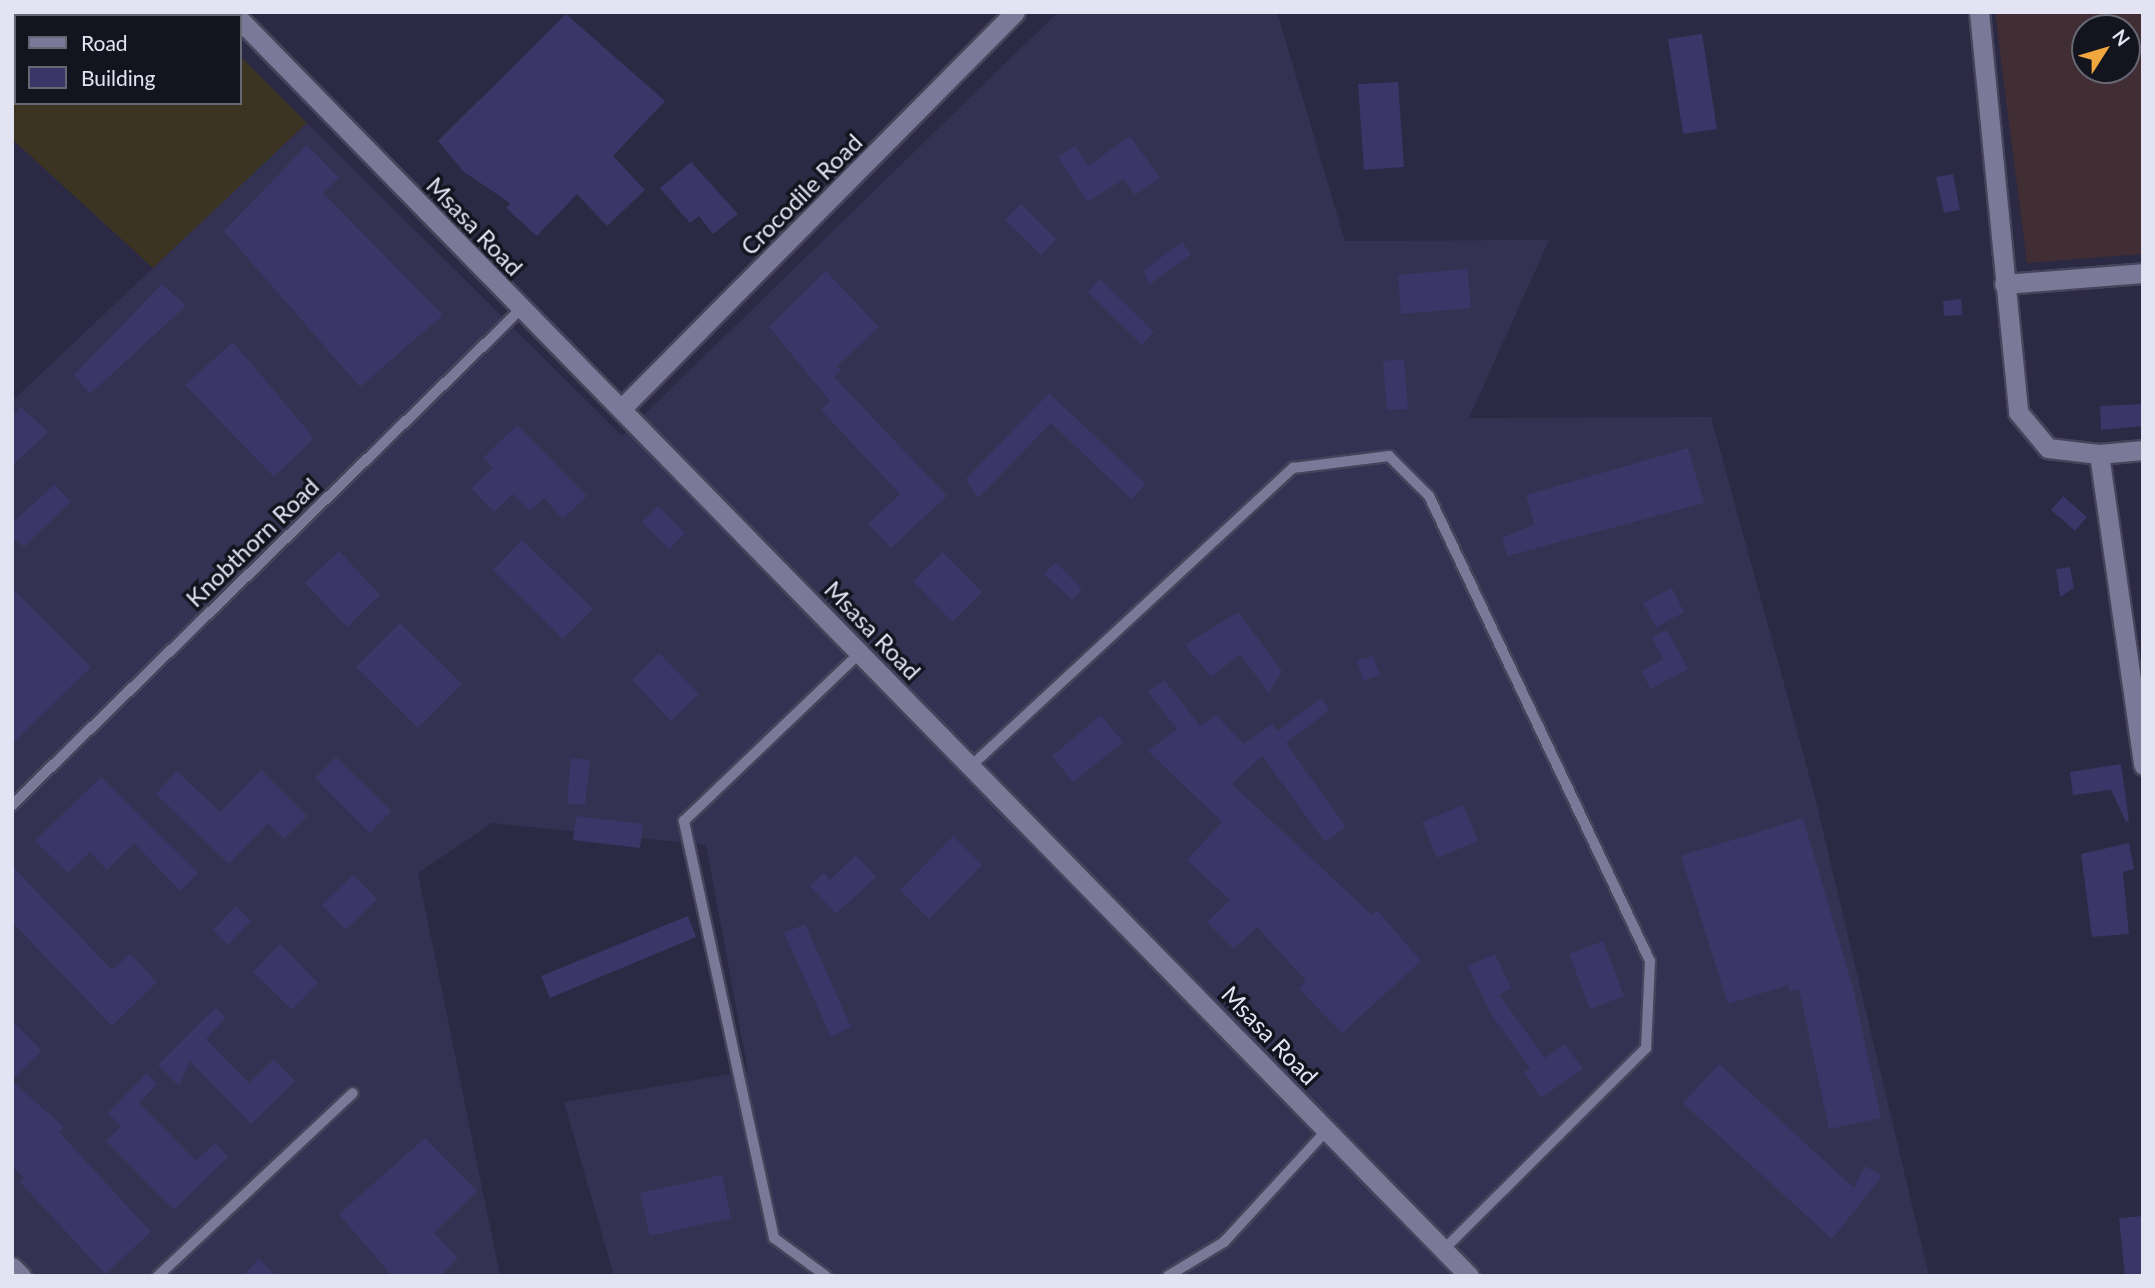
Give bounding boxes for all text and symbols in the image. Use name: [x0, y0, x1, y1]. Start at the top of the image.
legend: [14, 14, 242, 105]
north arrow: [2071, 14, 2141, 84]
text: N: [2108, 24, 2135, 50]
text: Road: [81, 30, 128, 55]
text: Building: [81, 65, 156, 90]
street label: Crocodile Road: [734, 127, 868, 261]
street label: Msasa Road: [421, 171, 529, 281]
street label: Knobthorn Road: [180, 471, 324, 613]
street label: Msasa Road: [819, 575, 927, 685]
street label: Msasa Road: [1216, 980, 1324, 1090]

